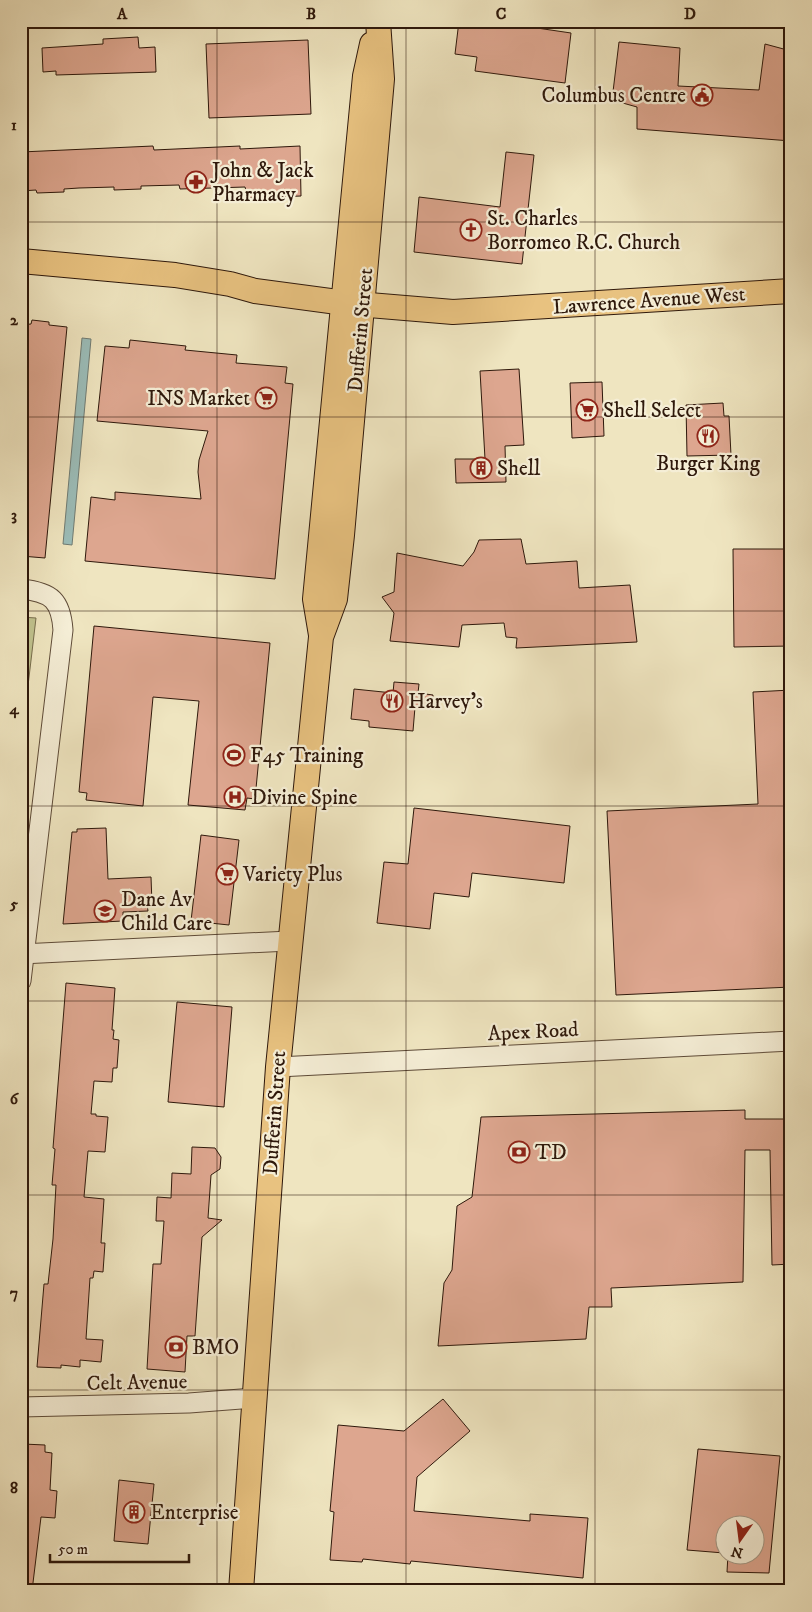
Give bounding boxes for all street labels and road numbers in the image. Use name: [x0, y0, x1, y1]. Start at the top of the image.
street label: Dufferin Street: [343, 267, 379, 393]
street label: Lawrence Avenue West: [552, 281, 746, 321]
street label: Apex Road: [487, 1017, 580, 1047]
street label: Dufferin Street: [258, 1050, 292, 1176]
street label: Celt Avenue: [86, 1369, 188, 1397]

